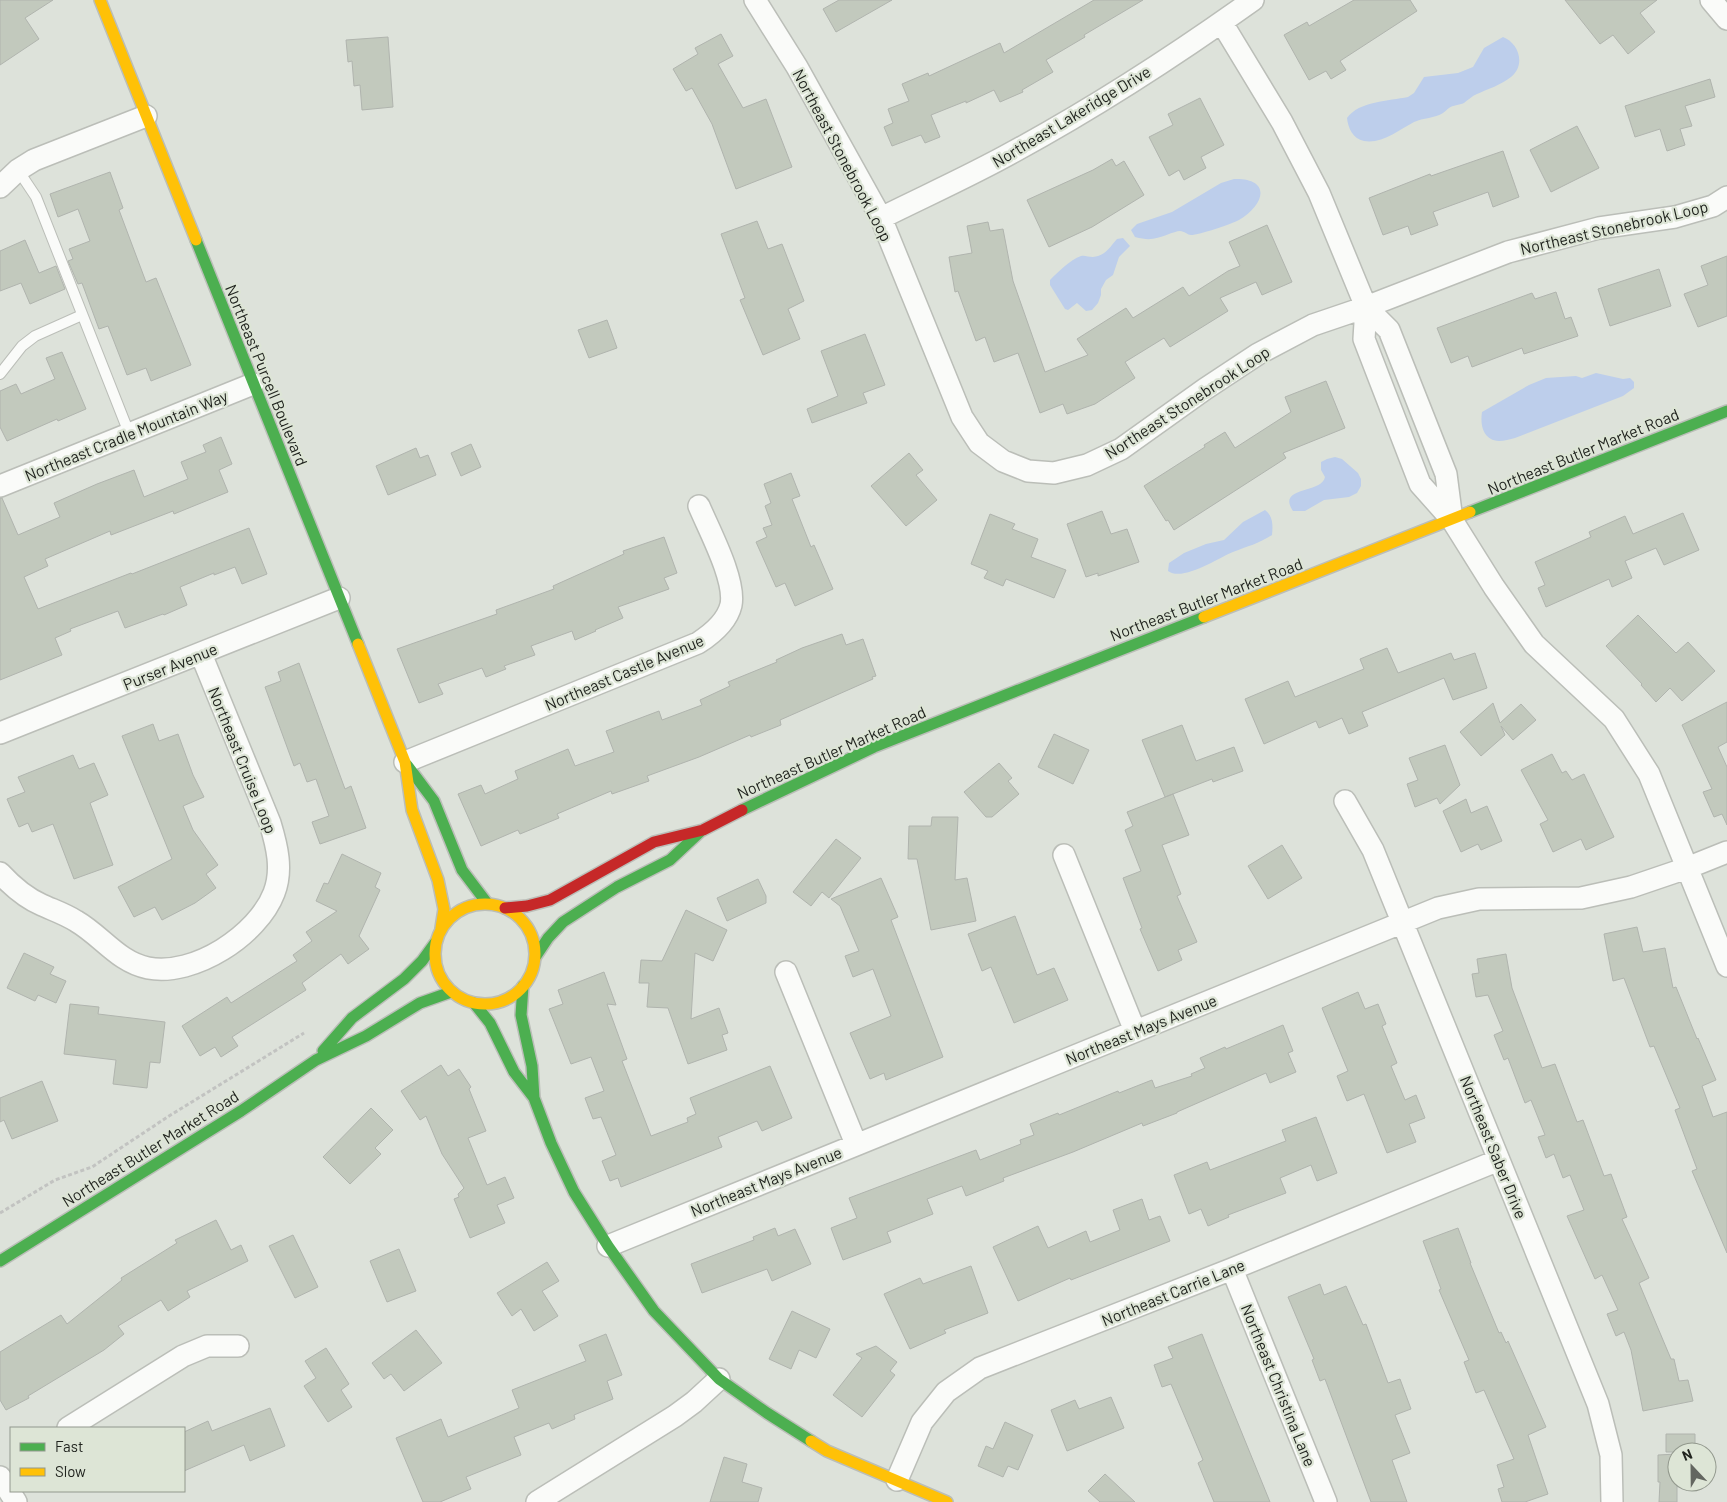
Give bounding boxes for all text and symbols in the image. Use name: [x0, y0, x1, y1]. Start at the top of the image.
street label: Northeast Lakeridge Drive: [988, 61, 1154, 171]
street label: Northeast Stonebrook Loop: [789, 66, 897, 244]
street label: Northeast Stonebrook Loop: [1518, 196, 1710, 258]
street label: Northeast Purcell Boulevard: [222, 282, 312, 468]
street label: Northeast Stonebrook Loop: [1101, 342, 1273, 462]
street label: Northeast Cradle Mountain Way: [22, 385, 231, 484]
street label: Northeast Butler Market Road: [1485, 404, 1681, 498]
street label: Northeast Butler Market Road: [1107, 553, 1305, 645]
street label: Northeast Castle Avenue: [542, 630, 706, 714]
street label: Purser Avenue: [120, 638, 220, 694]
street label: Northeast Cruise Loop: [205, 684, 281, 836]
street label: Northeast Butler Market Road: [734, 702, 928, 802]
street label: Northeast Mays Avenue: [1063, 990, 1219, 1068]
street label: Northeast Saber Drive: [1457, 1073, 1531, 1221]
street label: Northeast Butler Market Road: [58, 1086, 242, 1210]
street label: Northeast Mays Avenue: [688, 1142, 844, 1220]
street label: Northeast Carrie Lane: [1099, 1255, 1247, 1329]
street label: Northeast Christina Lane: [1238, 1301, 1320, 1469]
legend: [10, 1427, 185, 1492]
text: Fast: [55, 1437, 83, 1455]
north arrow: [1667, 1442, 1717, 1492]
text: N: [1679, 1445, 1694, 1464]
text: Slow: [55, 1462, 86, 1480]

